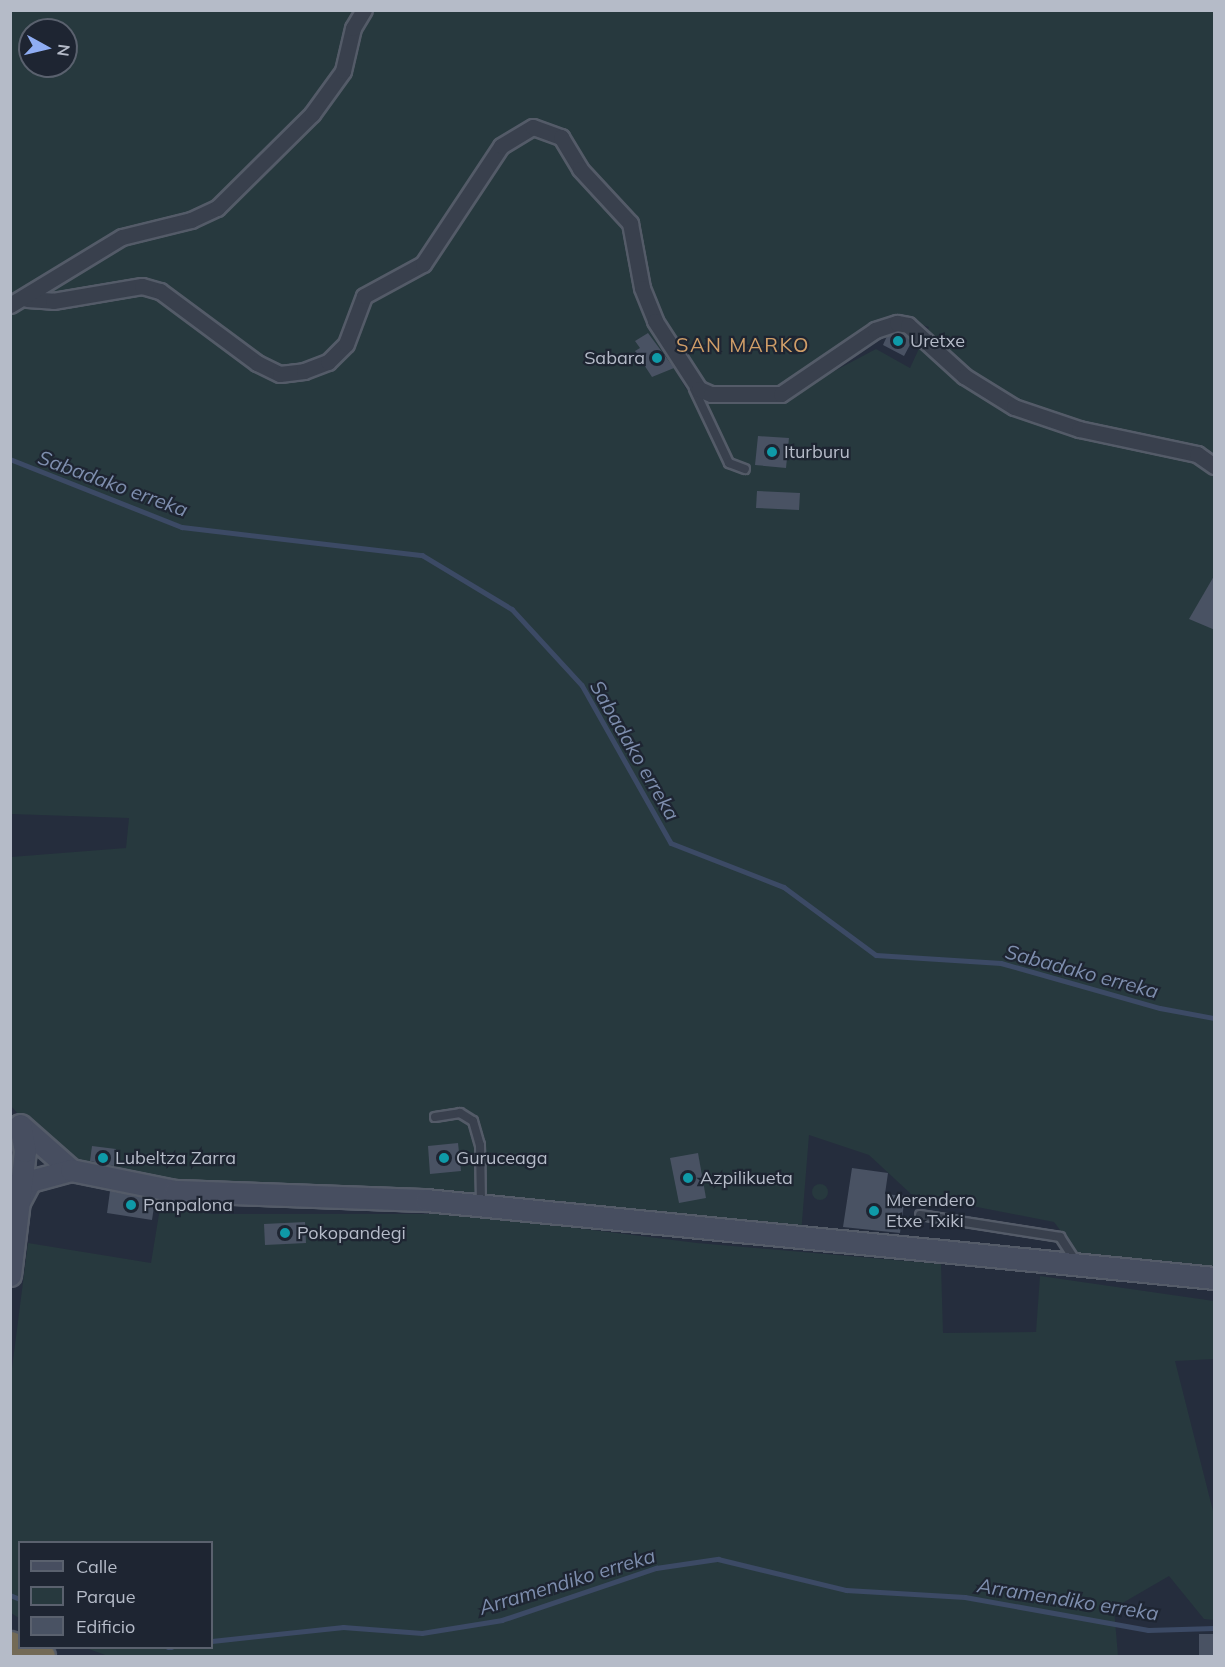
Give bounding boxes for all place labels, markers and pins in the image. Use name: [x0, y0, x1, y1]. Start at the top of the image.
place label: Uretxe: [910, 330, 965, 352]
marker: Uretxe: [891, 334, 905, 348]
place label: Sabara: [584, 347, 645, 369]
marker: Sabara: [650, 351, 664, 365]
place label: Iturburu: [784, 441, 850, 463]
marker: Iturburu: [765, 445, 779, 459]
place label: Lubeltza Zarra: [115, 1147, 236, 1169]
place label: Guruceaga: [456, 1147, 547, 1169]
marker: Lubeltza Zarra: [96, 1151, 110, 1165]
marker: Guruceaga: [437, 1151, 451, 1165]
place label: Azpilikueta: [700, 1167, 793, 1189]
marker: Azpilikueta: [681, 1171, 695, 1185]
place label: Merendero Etxe Txiki: [886, 1190, 975, 1232]
place label: Panpalona: [143, 1194, 233, 1216]
marker: Panpalona: [124, 1198, 138, 1212]
marker: Merendero Etxe Txiki: [867, 1204, 881, 1218]
place label: Pokopandegi: [297, 1222, 406, 1244]
marker: Pokopandegi: [278, 1226, 292, 1240]

